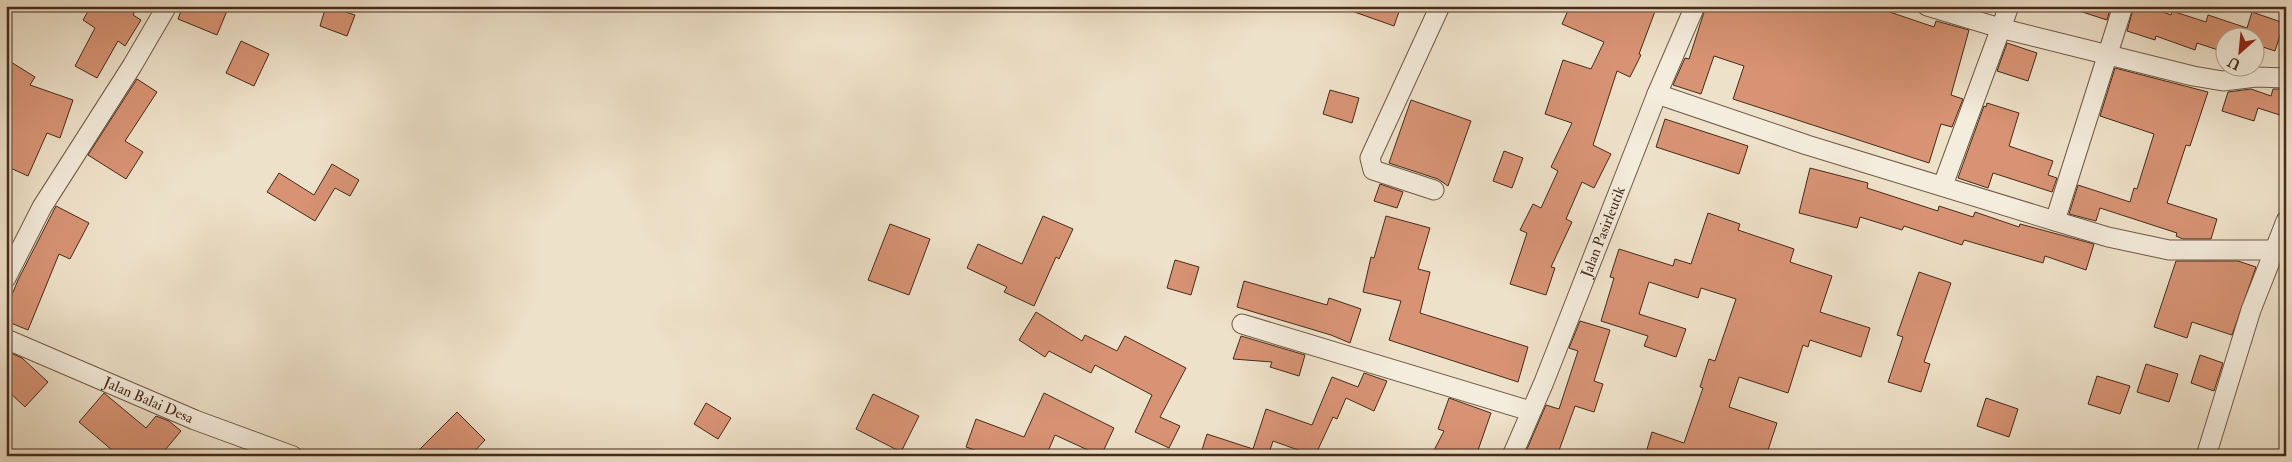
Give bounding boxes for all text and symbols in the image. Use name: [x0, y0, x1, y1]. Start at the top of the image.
north arrow: [2214, 28, 2264, 78]
text: U: [2225, 53, 2243, 73]
street label: Jalan Pasirleutik: [1576, 184, 1629, 281]
street label: Jalan Balai Desa: [99, 372, 197, 428]

